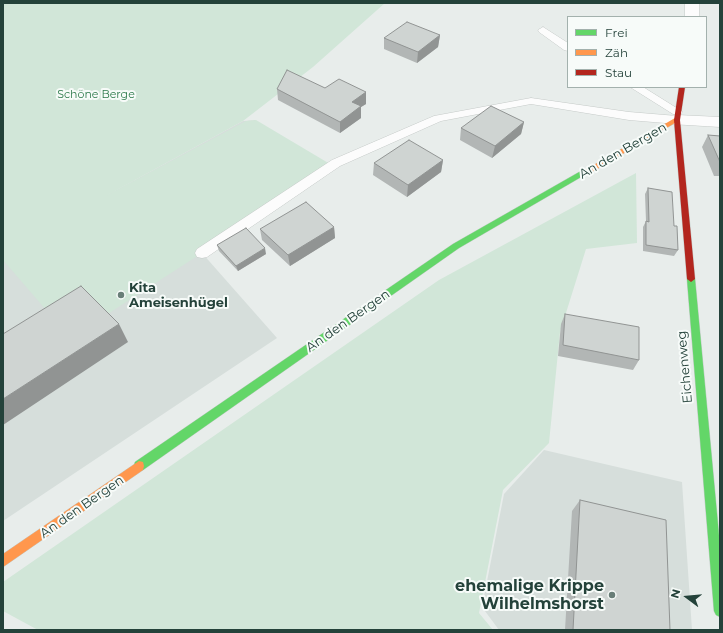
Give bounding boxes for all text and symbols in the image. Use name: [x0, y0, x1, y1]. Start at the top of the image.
legend: [567, 16, 707, 88]
text: Frei: [605, 25, 628, 40]
text: Zäh: [605, 45, 628, 60]
text: Stau: [605, 65, 632, 80]
park label: Schöne Berge: [57, 88, 135, 102]
street label: An den Bergen: [576, 120, 670, 182]
place label: Kita Ameisenhügel: [129, 280, 228, 311]
street label: An den Bergen: [303, 286, 393, 356]
marker: Kita Ameisenhügel: [116, 290, 126, 300]
street label: Eichenweg: [674, 330, 696, 404]
street label: An den Bergen: [37, 472, 127, 542]
place label: ehemalige Krippe Wilhelmshorst: [455, 576, 604, 614]
north arrow: [667, 577, 707, 617]
text: N: [668, 587, 683, 600]
marker: ehemalige Krippe Wilhelmshorst: [607, 590, 617, 600]

